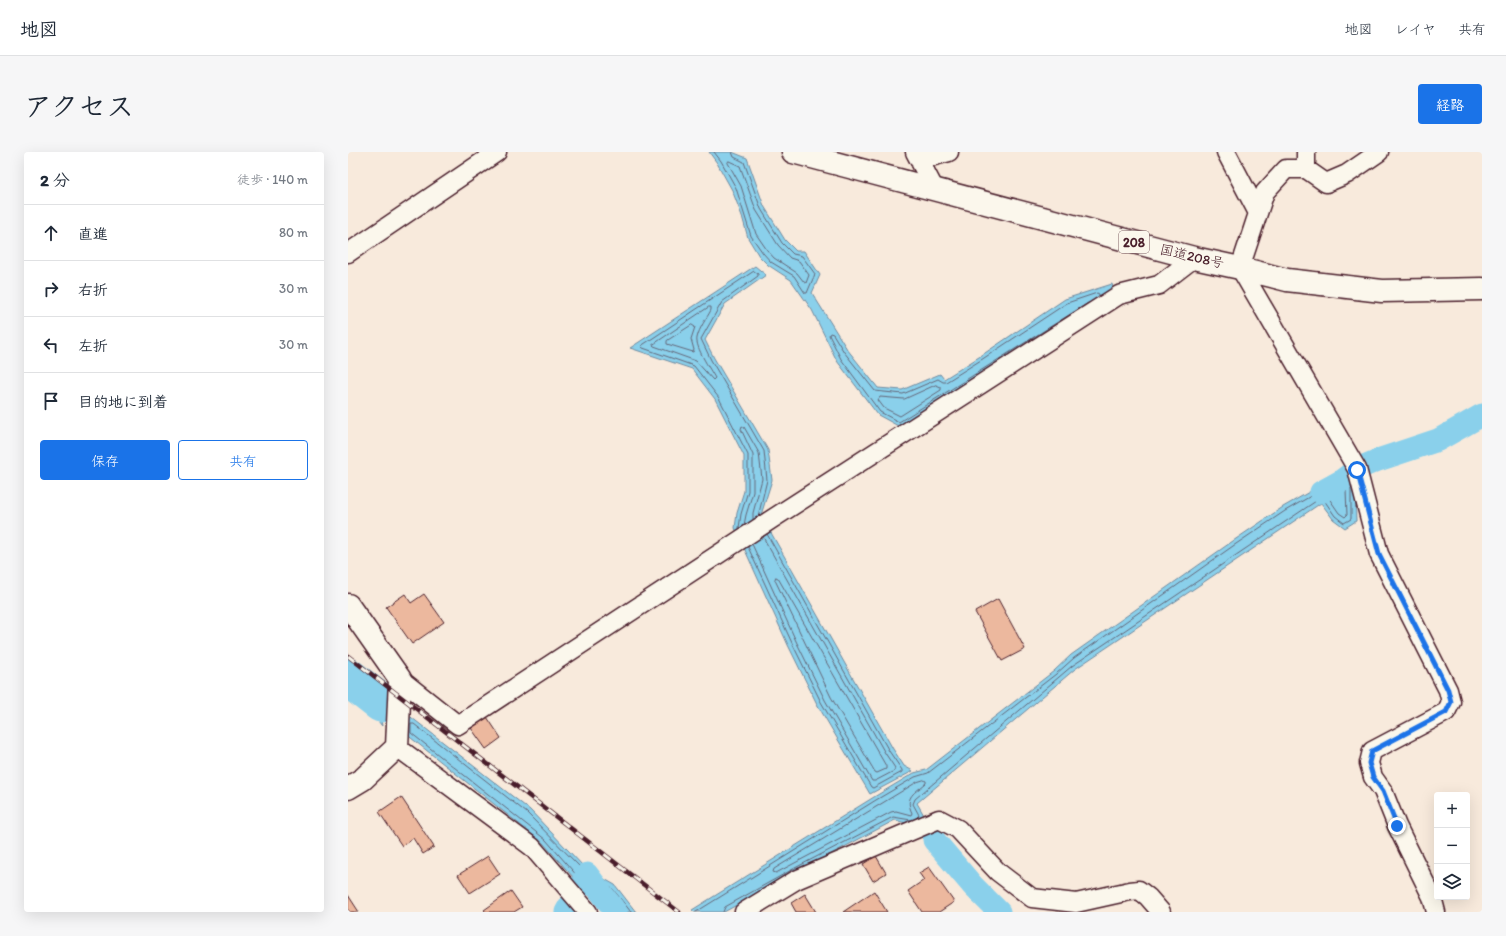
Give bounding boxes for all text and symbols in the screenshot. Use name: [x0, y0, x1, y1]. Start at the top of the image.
text: 地図: [20, 18, 58, 41]
text: 地図: [1345, 21, 1373, 38]
text: レイヤ: [1395, 21, 1436, 38]
text: 共有: [1458, 21, 1486, 38]
button: 経路: [1418, 84, 1482, 124]
text: アクセス: [24, 89, 134, 123]
text: 2 分: [40, 170, 70, 190]
text: 徒歩 · 140 m: [237, 172, 308, 187]
icon: ahead: [40, 222, 62, 244]
text: 直進: [78, 225, 108, 243]
text: 80 m: [279, 225, 308, 240]
road number: 208: [1119, 231, 1149, 253]
street label: 国道208号: [1158, 241, 1226, 272]
icon: right: [40, 278, 62, 300]
text: 右折: [78, 281, 108, 299]
text: 30 m: [279, 281, 308, 296]
icon: left: [40, 334, 62, 356]
text: 左折: [78, 337, 108, 355]
text: 30 m: [279, 337, 308, 352]
icon: arrive: [40, 390, 62, 412]
text: 目的地に到着: [78, 393, 168, 411]
button: 保存: [40, 440, 170, 480]
button: 共有: [178, 440, 308, 480]
route start: [1348, 461, 1366, 479]
map controls: [1434, 792, 1470, 900]
button: +: [1434, 792, 1470, 828]
route end: [1388, 817, 1406, 835]
button: −: [1434, 828, 1470, 864]
button: layers: [1434, 864, 1470, 900]

